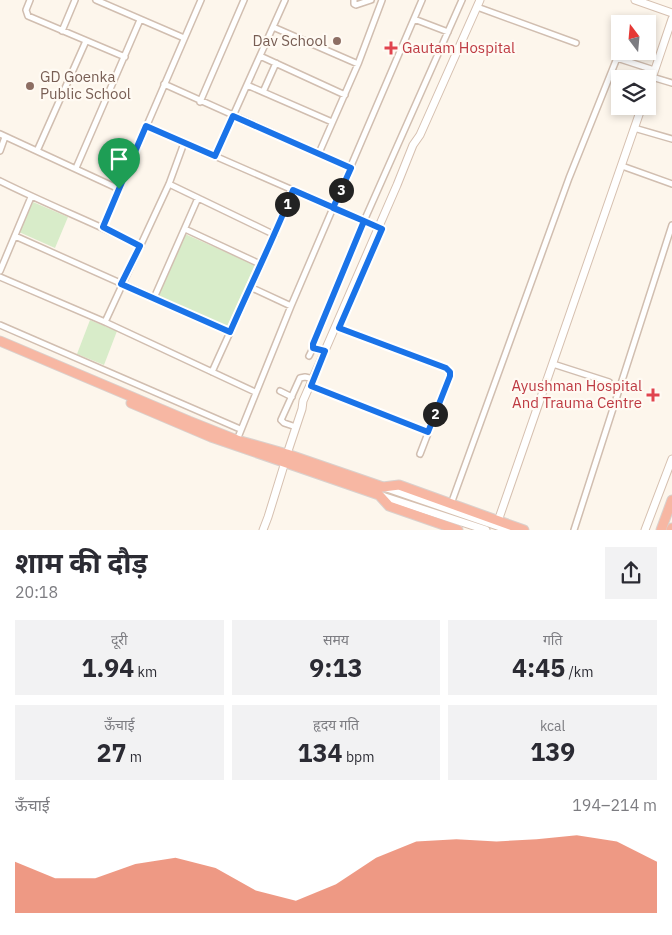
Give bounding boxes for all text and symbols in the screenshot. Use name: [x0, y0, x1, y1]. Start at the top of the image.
north arrow: [611, 15, 656, 60]
map controls: [611, 15, 656, 115]
place label: Dav School: [252, 31, 327, 50]
marker: Dav School: [331, 35, 343, 47]
place label: Gautam Hospital: [402, 38, 515, 57]
marker: Gautam Hospital: [384, 41, 398, 55]
place label: GD Goenka Public School: [40, 67, 131, 103]
button: layers: [611, 70, 656, 115]
marker: GD Goenka Public School: [24, 80, 36, 92]
pin: [98, 138, 140, 189]
icon: arrive: [105, 145, 133, 173]
pin: 3: [328, 178, 354, 202]
text: 3: [337, 181, 346, 199]
pin: 1: [274, 192, 300, 216]
text: 1: [283, 195, 292, 213]
place label: Ayushman Hospital And Trauma Centre: [511, 376, 642, 412]
marker: Ayushman Hospital And Trauma Centre: [646, 388, 660, 402]
pin: 2: [422, 402, 448, 426]
text: 2: [431, 405, 440, 423]
text: शाम की दौड़: [15, 544, 147, 581]
button: share: [605, 547, 657, 599]
text: 20:18: [15, 582, 58, 602]
text: दूरी: [111, 631, 128, 649]
text: समय: [323, 631, 349, 649]
text: गति: [543, 631, 562, 649]
text: 1.94: [81, 651, 134, 684]
text: 9:13: [309, 651, 363, 684]
text: 4:45: [512, 651, 565, 684]
text: km: [134, 663, 157, 681]
text: /km: [565, 663, 593, 681]
text: ऊँचाई: [104, 716, 135, 734]
text: हृदय गति: [313, 716, 359, 734]
text: kcal: [540, 717, 565, 735]
text: 139: [530, 735, 575, 768]
text: 27: [97, 736, 127, 769]
text: 134: [298, 736, 343, 769]
text: m: [127, 748, 142, 766]
text: bpm: [343, 748, 374, 766]
text: ऊँचाई: [15, 795, 50, 815]
text: 194–214 m: [572, 795, 657, 815]

